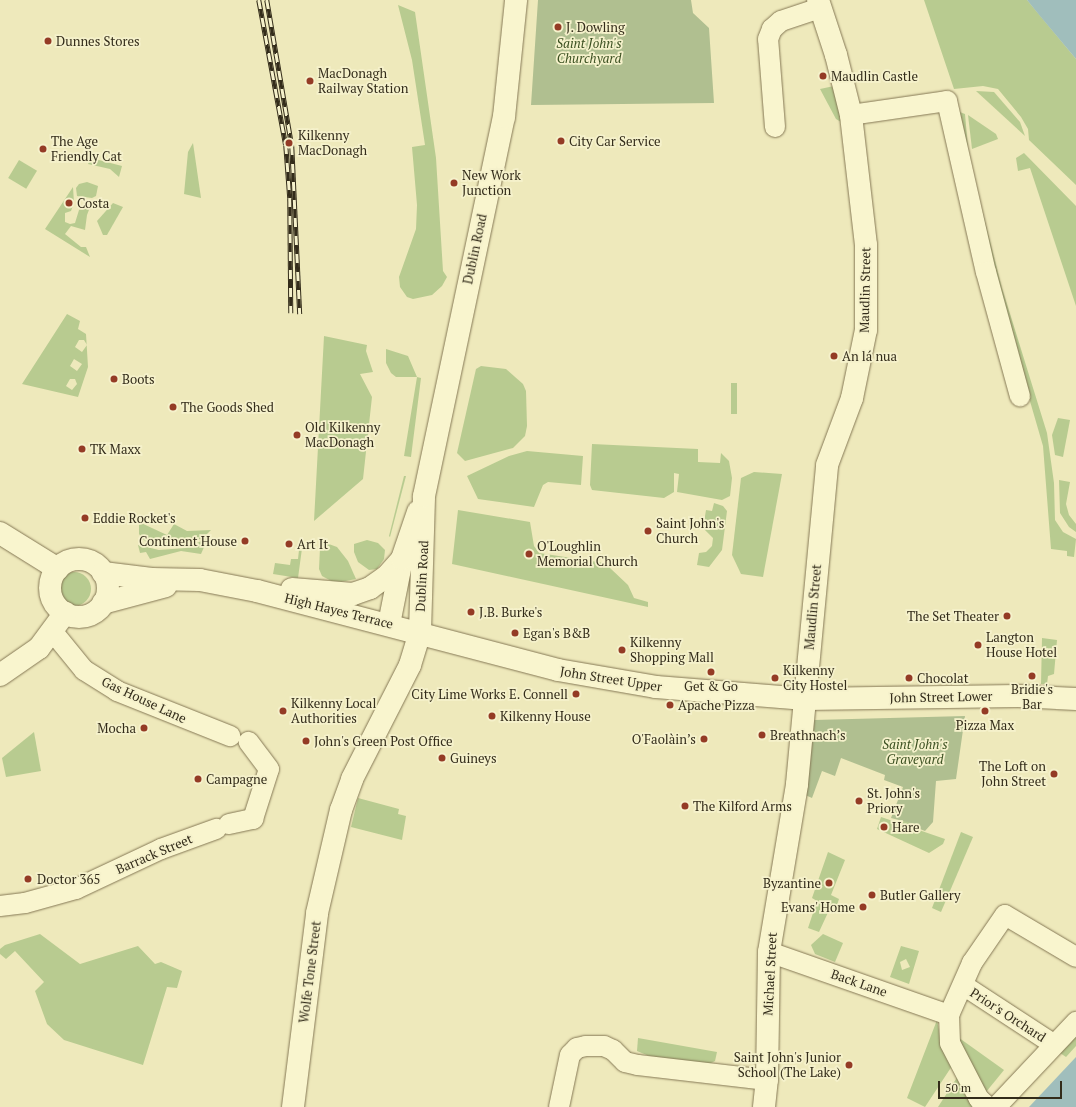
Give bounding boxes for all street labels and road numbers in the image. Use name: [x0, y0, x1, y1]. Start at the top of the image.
street label: Dublin Road: [460, 212, 490, 286]
street label: Maudlin Street: [856, 247, 874, 333]
street label: Dublin Road: [412, 540, 432, 612]
street label: Maudlin Street: [801, 564, 825, 650]
street label: High Hayes Terrace: [283, 590, 395, 632]
street label: John Street Upper: [559, 663, 663, 695]
street label: Gas House Lane: [99, 674, 189, 726]
street label: John Street Lower: [889, 688, 993, 706]
street label: Barrack Street: [113, 831, 195, 877]
street label: Wolfe Tone Street: [296, 920, 324, 1024]
street label: Michael Street: [760, 932, 780, 1016]
street label: Back Lane: [829, 966, 889, 1000]
street label: Prior's Orchard: [967, 985, 1049, 1045]

